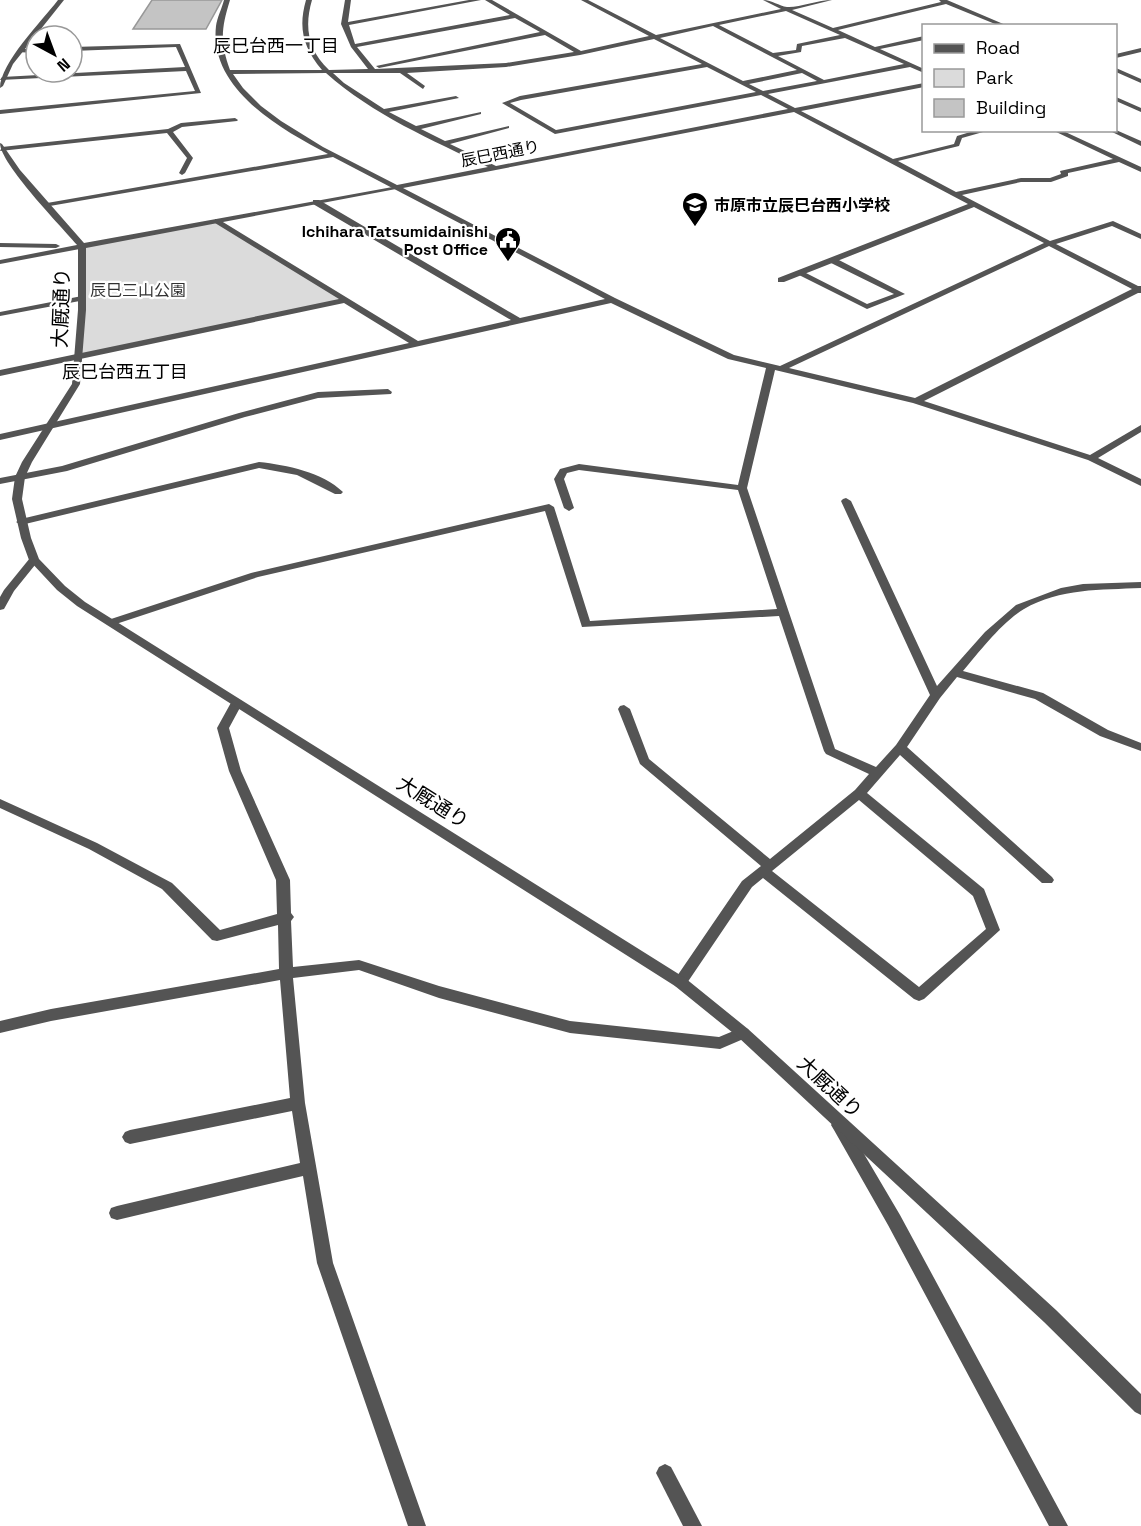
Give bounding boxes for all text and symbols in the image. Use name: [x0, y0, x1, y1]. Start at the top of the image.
north arrow: [24, 24, 84, 84]
legend: [922, 24, 1117, 132]
district label: 辰巳台西一丁目: [213, 34, 339, 57]
text: Road: [976, 36, 1020, 59]
text: N: [53, 53, 74, 76]
text: Park: [976, 66, 1014, 89]
text: Building: [976, 96, 1046, 119]
street label: 辰巳西通り: [459, 136, 541, 171]
school or university icon: 市原市立辰巳台西小学校: [680, 190, 710, 228]
place label: 市原市立辰巳台西小学校: [714, 195, 890, 216]
place label: Ichihara Tatsumidainishi Post Office: [302, 221, 488, 260]
public building icon: Ichihara Tatsumidainishi Post Office: [493, 225, 523, 263]
street label: 大厩通り: [47, 268, 75, 348]
park label: 辰巳三山公園: [90, 280, 186, 301]
district label: 辰巳台西五丁目: [62, 360, 188, 383]
street label: 大厩通り: [392, 770, 474, 834]
street label: 大厩通り: [792, 1050, 868, 1124]

